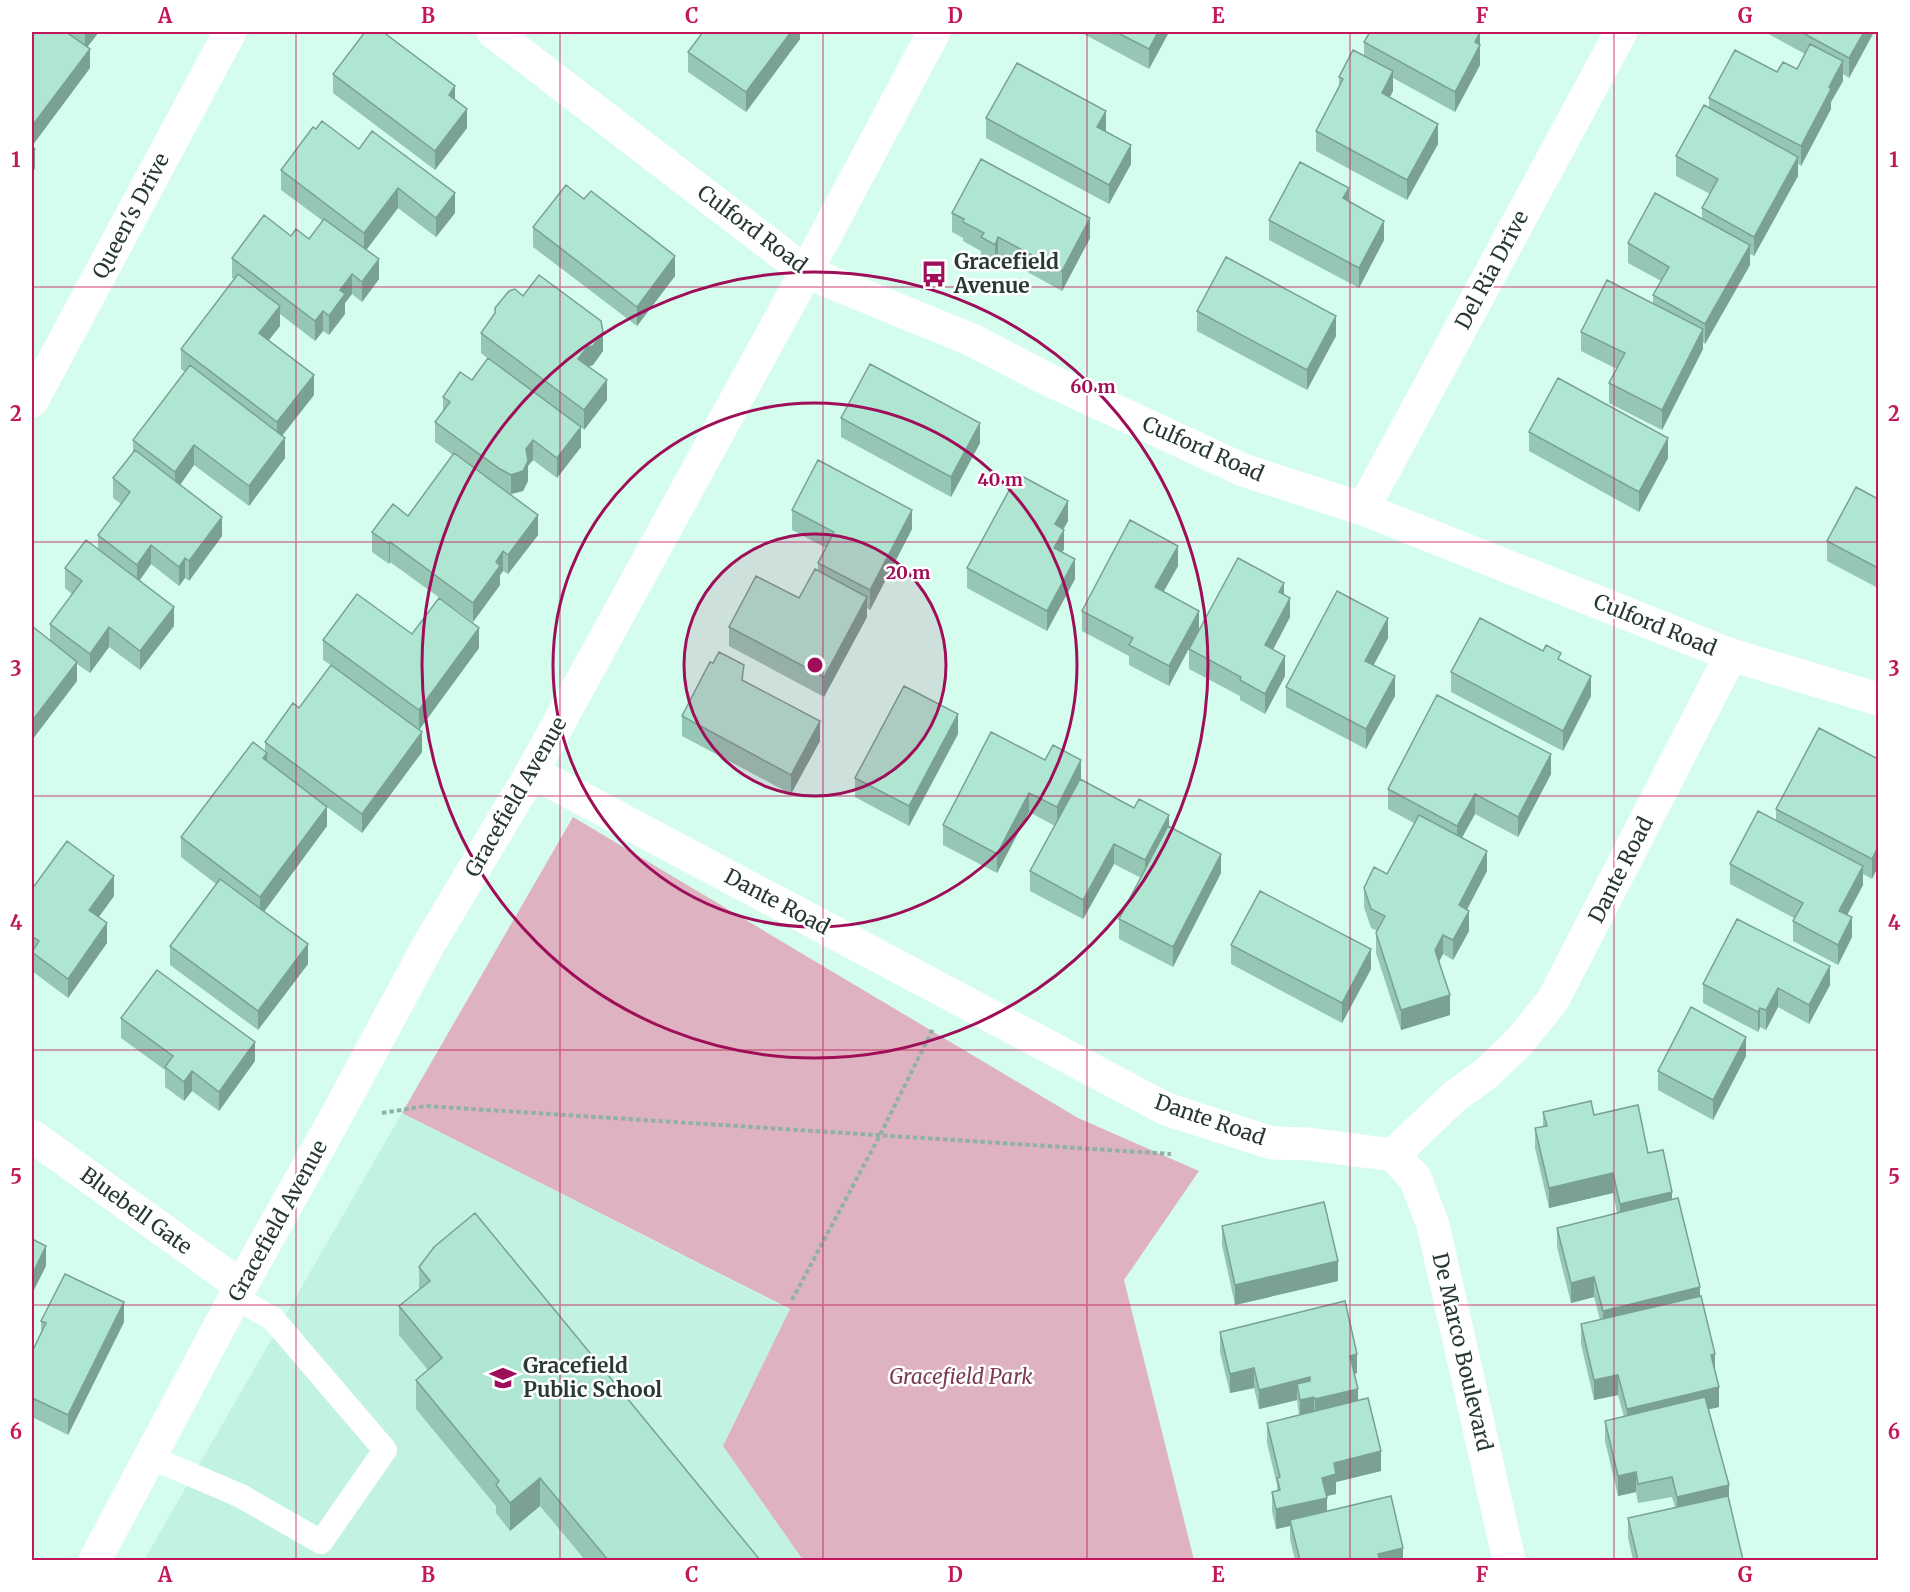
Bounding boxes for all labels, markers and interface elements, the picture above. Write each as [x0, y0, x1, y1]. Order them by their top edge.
text: A [157, 3, 173, 28]
text: B [421, 3, 435, 28]
text: C [685, 3, 699, 28]
text: D [947, 3, 963, 28]
text: E [1211, 3, 1225, 28]
text: F [1476, 3, 1489, 28]
text: G [1738, 3, 1753, 28]
text: 1 [11, 147, 21, 172]
text: 1 [1889, 147, 1899, 172]
street label: Queen's Drive [86, 148, 175, 283]
street label: Culford Road [692, 179, 813, 279]
street label: Del Ria Drive [1449, 206, 1534, 334]
place label: Gracefield Avenue [953, 248, 1059, 299]
bus stop icon: Gracefield Avenue [919, 259, 949, 289]
text: 60 m [1070, 375, 1116, 398]
text: 2 [10, 401, 22, 426]
text: 2 [1888, 401, 1900, 426]
street label: Culford Road [1138, 410, 1269, 488]
text: 40 m [977, 468, 1023, 491]
text: 20 m [886, 561, 930, 584]
street label: Culford Road [1590, 588, 1721, 662]
centre of rings [805, 655, 825, 675]
text: 3 [10, 656, 22, 681]
text: 3 [1888, 656, 1900, 681]
street label: Gracefield Avenue [459, 712, 572, 882]
street label: Dante Road [1582, 812, 1659, 927]
street label: Dante Road [720, 863, 835, 941]
text: 4 [10, 910, 23, 935]
text: 4 [1888, 910, 1901, 935]
street label: Dante Road [1151, 1088, 1269, 1151]
street label: Gracefield Avenue [222, 1135, 333, 1306]
street label: Bluebell Gate [75, 1161, 197, 1260]
text: 5 [10, 1164, 22, 1189]
text: 5 [1888, 1164, 1900, 1189]
street label: De Marco Boulevard [1427, 1250, 1499, 1454]
place label: Gracefield Public School [523, 1352, 662, 1403]
school or university icon: Gracefield Public School [488, 1363, 518, 1393]
park label: Gracefield Park [889, 1363, 1033, 1390]
text: 6 [10, 1419, 22, 1444]
text: 6 [1888, 1419, 1900, 1444]
text: A [157, 1562, 173, 1587]
text: B [421, 1562, 435, 1587]
text: C [685, 1562, 699, 1587]
text: D [947, 1562, 963, 1587]
text: E [1211, 1562, 1225, 1587]
text: F [1476, 1562, 1489, 1587]
text: G [1738, 1562, 1753, 1587]

